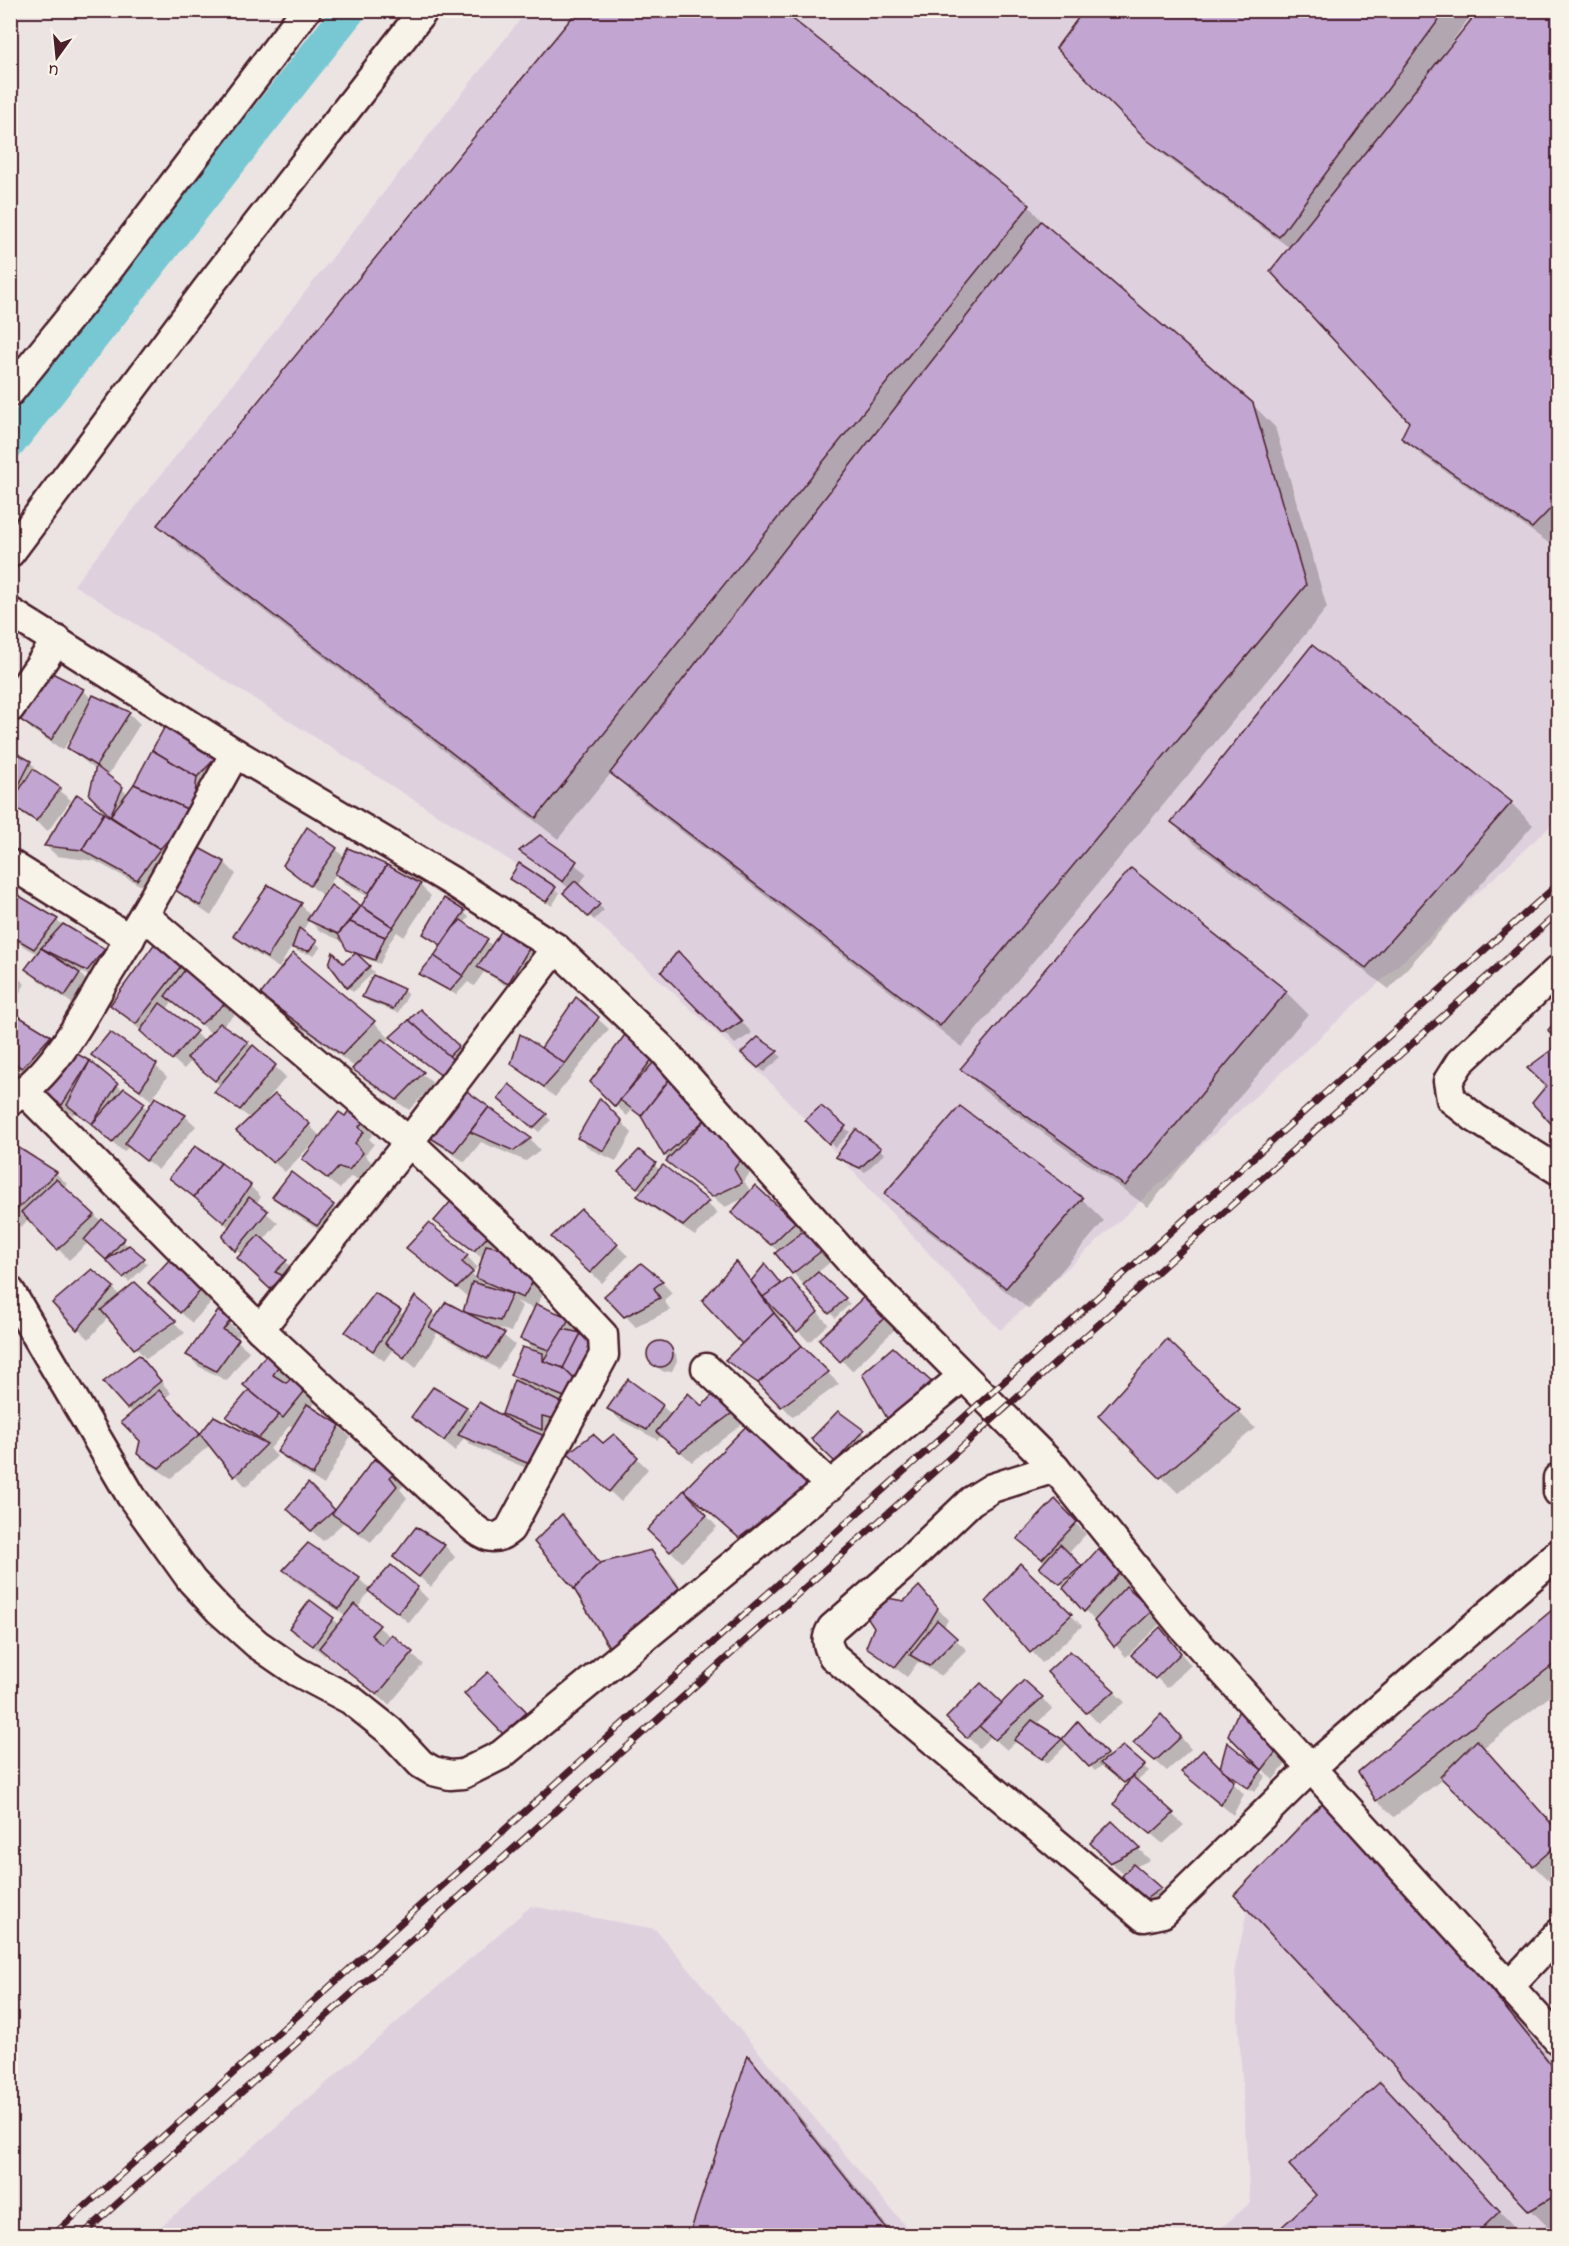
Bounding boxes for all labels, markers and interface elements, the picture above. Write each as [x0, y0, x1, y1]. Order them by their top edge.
north arrow [27, 27, 87, 87]
text: U [46, 57, 62, 82]

